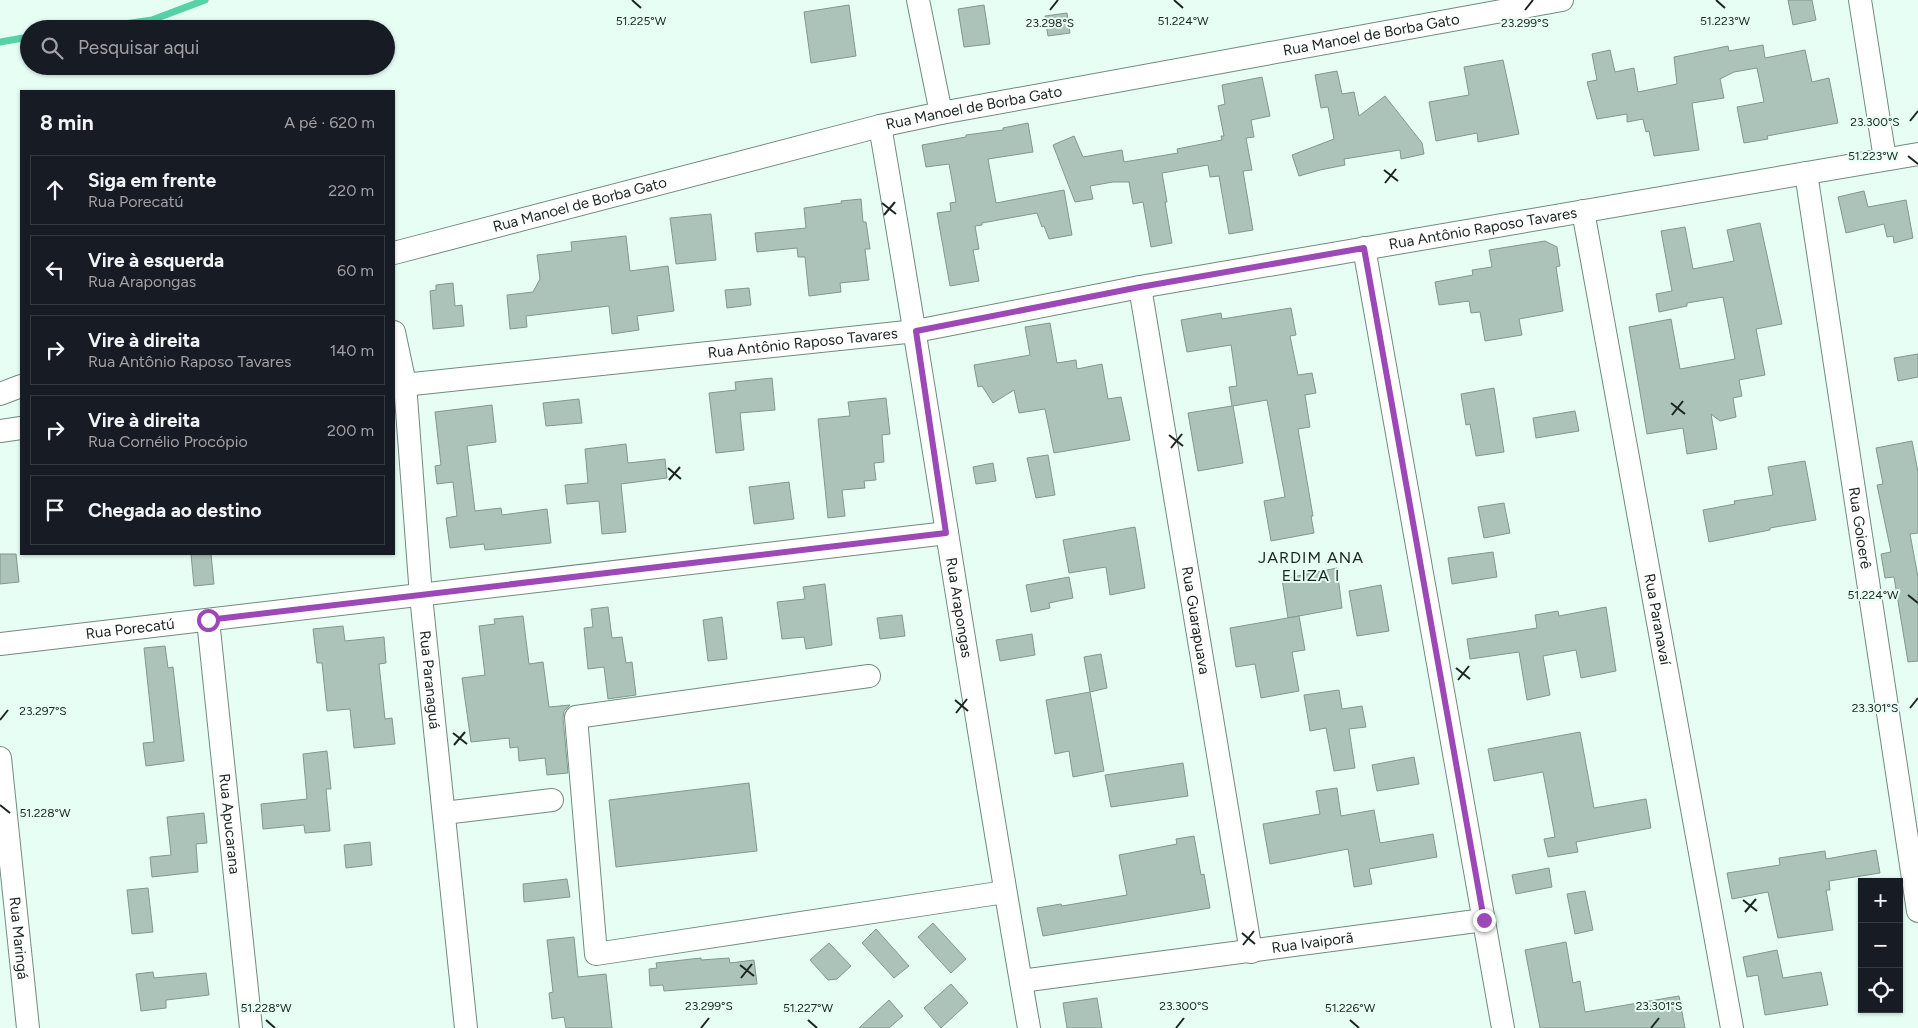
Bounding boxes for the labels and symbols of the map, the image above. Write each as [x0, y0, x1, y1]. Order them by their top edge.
street label: Rua Manoel de Borba Gato [1282, 10, 1461, 60]
text: 51.225°W [616, 14, 667, 28]
text: 51.224°W [1157, 14, 1209, 28]
text: 51.223°W [1700, 14, 1751, 28]
text: 23.298°S [1026, 16, 1074, 30]
text: 23.299°S [1501, 16, 1549, 30]
street label: Rua Manoel de Borba Gato [884, 82, 1064, 134]
text: 23.300°S [1850, 115, 1900, 129]
text: 51.223°W [1848, 149, 1899, 163]
street label: Rua Manoel de Borba Gato [491, 173, 669, 236]
street label: Rua Antônio Raposo Tavares [1387, 203, 1578, 253]
street label: Rua Antônio Raposo Tavares [707, 324, 899, 362]
street label: Rua Goioerê [1845, 486, 1875, 570]
district label: JARDIM ANA ELIZA I [1258, 548, 1364, 585]
street label: Rua Arapongas [942, 556, 976, 659]
street label: Rua Guarapuava [1178, 565, 1214, 676]
street label: Rua Paranavaí [1640, 572, 1675, 668]
text: 51.224°W [1847, 588, 1899, 602]
route start [197, 609, 220, 632]
street label: Rua Porecatú [85, 615, 176, 643]
street label: Rua Paranaguá [416, 630, 444, 730]
text: 23.301°S [1852, 701, 1898, 715]
text: 23.297°S [19, 704, 67, 718]
street label: Rua Apucarana [215, 773, 244, 875]
text: 51.228°W [19, 806, 71, 820]
street label: Rua Maringá [5, 896, 32, 980]
route end [1473, 909, 1496, 932]
street label: Rua Ivaiporã [1271, 928, 1354, 957]
text: 23.299°S [685, 999, 733, 1013]
text: 23.300°S [1159, 999, 1209, 1013]
text: 23.301°S [1636, 999, 1682, 1013]
text: 51.228°W [240, 1001, 292, 1015]
text: 51.227°W [783, 1001, 834, 1015]
text: 51.226°W [1325, 1001, 1376, 1015]

